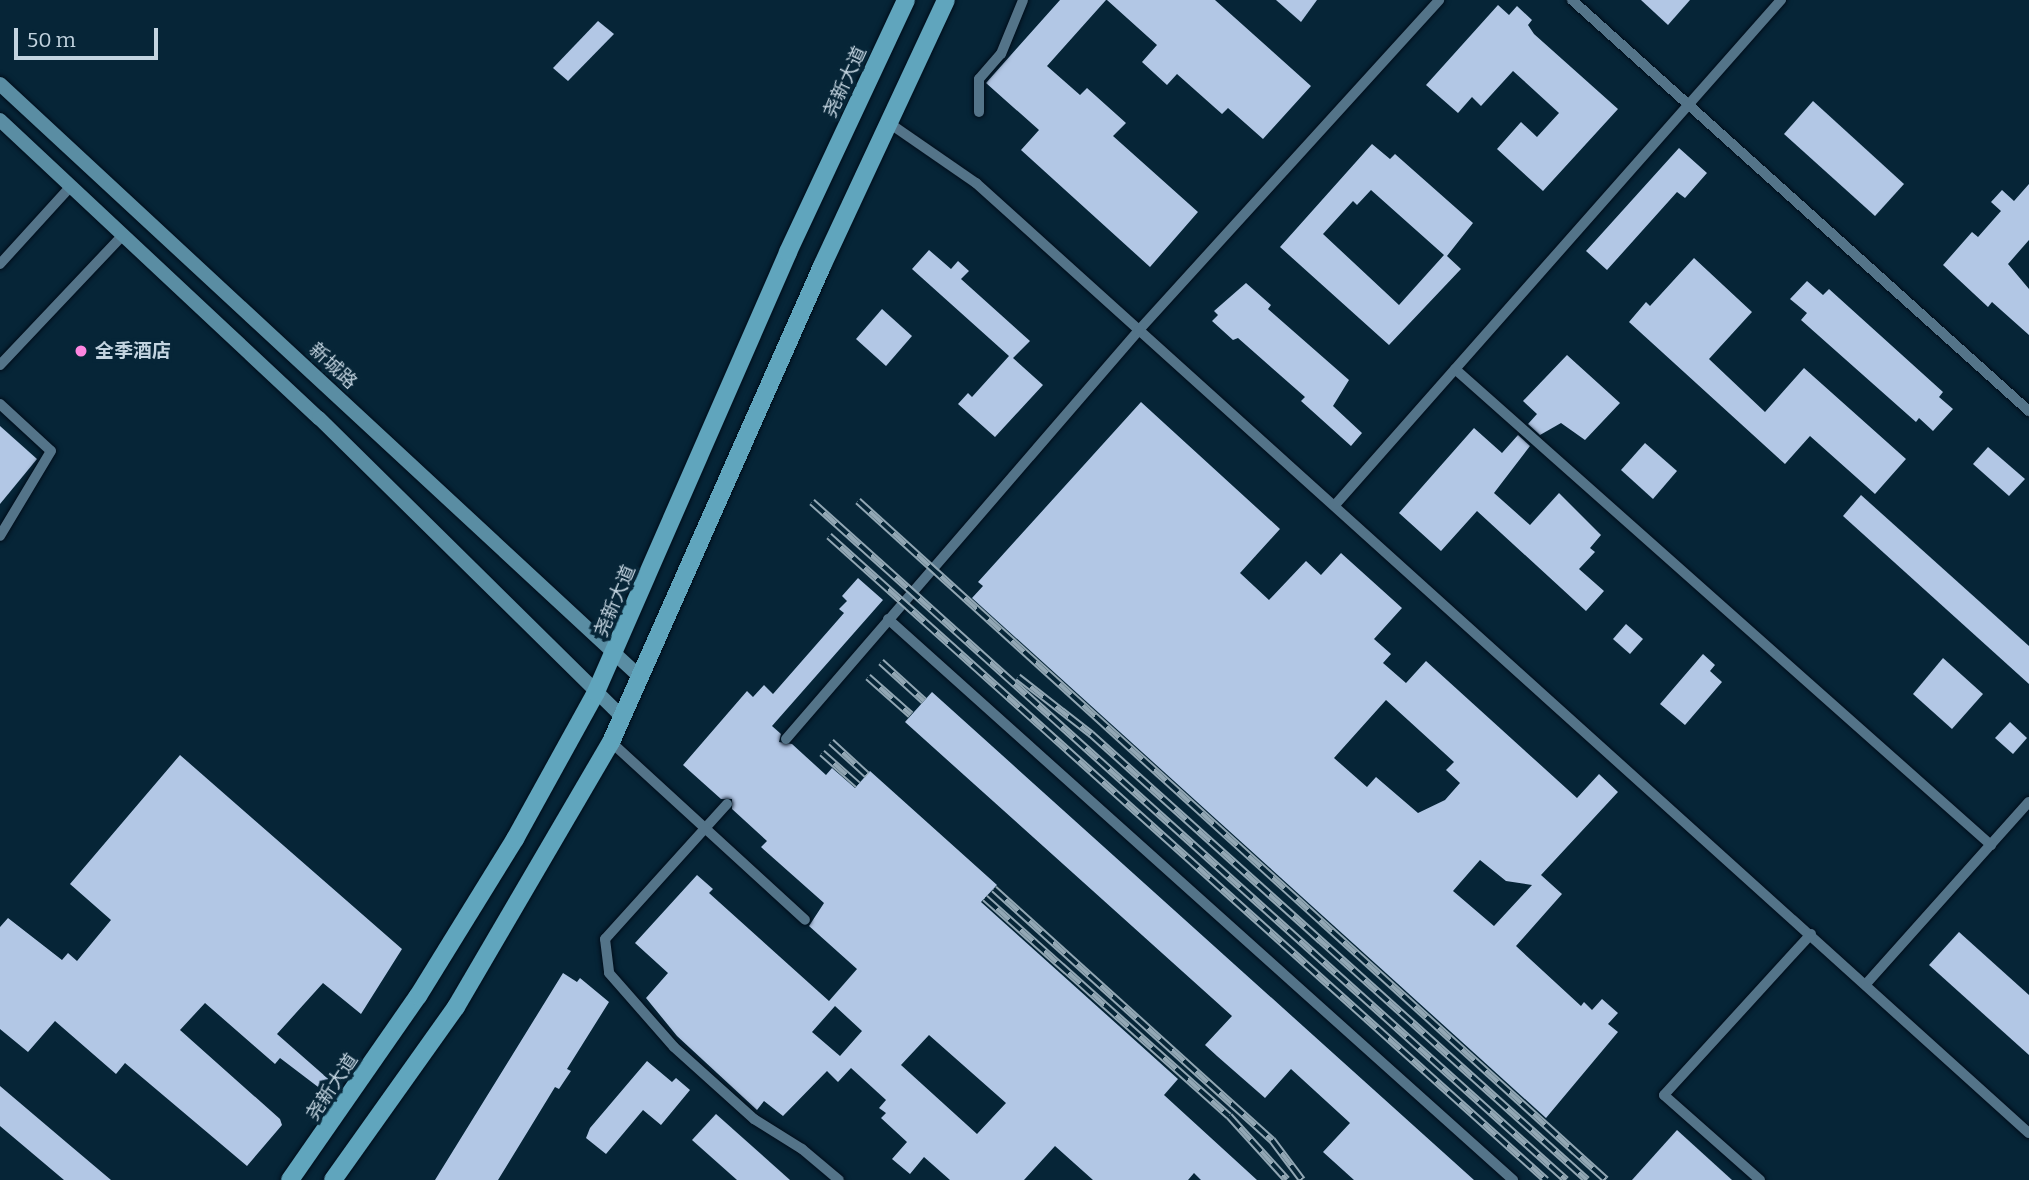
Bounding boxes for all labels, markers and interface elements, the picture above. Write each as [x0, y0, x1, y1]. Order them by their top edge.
scale bar [18, 14, 161, 58]
text: 50 m [27, 27, 76, 53]
street label: 尧新大道 [819, 43, 871, 121]
street label: 新城路 [304, 338, 362, 394]
place label: 全季酒店 [95, 340, 171, 362]
marker: 全季酒店 [73, 343, 89, 359]
street label: 尧新大道 [590, 562, 640, 640]
street label: 尧新大道 [301, 1049, 363, 1125]

